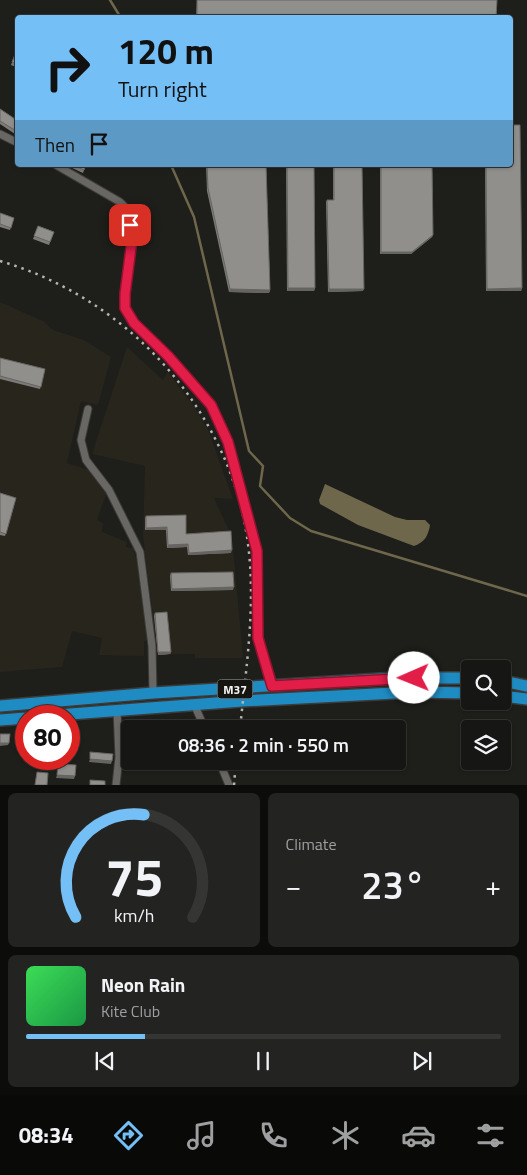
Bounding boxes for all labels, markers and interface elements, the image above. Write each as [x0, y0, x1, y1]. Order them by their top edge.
text: 120 m [118, 24, 214, 78]
icon: right [35, 35, 100, 100]
text: Turn right [118, 72, 207, 106]
text: Then [35, 130, 75, 159]
icon: arrive [85, 130, 113, 158]
pin [109, 204, 151, 246]
icon: arrive [116, 211, 144, 239]
position arrow [387, 651, 439, 703]
map controls [461, 660, 511, 770]
button: search [461, 660, 511, 710]
road number: M37 [218, 680, 252, 699]
speed limit sign: 80 [15, 705, 80, 770]
button: layers [461, 720, 511, 770]
text: 08:36 · 2 min · 550 m [178, 730, 349, 759]
text: Climate [286, 832, 337, 856]
text: 75 [105, 837, 163, 916]
text: 23° [361, 856, 425, 914]
text: − [286, 864, 301, 907]
text: + [485, 864, 501, 907]
text: km/h [114, 902, 154, 929]
text: Neon Rain [101, 970, 185, 999]
text: Kite Club [101, 999, 160, 1023]
icon: previous [91, 1047, 119, 1075]
icon: pause [249, 1047, 277, 1075]
icon: next [408, 1047, 436, 1075]
text: 08:34 [19, 1118, 74, 1152]
icon: directions [111, 1118, 146, 1153]
icon: music [184, 1118, 219, 1153]
icon: phone [256, 1118, 291, 1153]
icon: climate [328, 1118, 363, 1153]
icon: car [401, 1118, 436, 1153]
icon: filters [473, 1118, 508, 1153]

